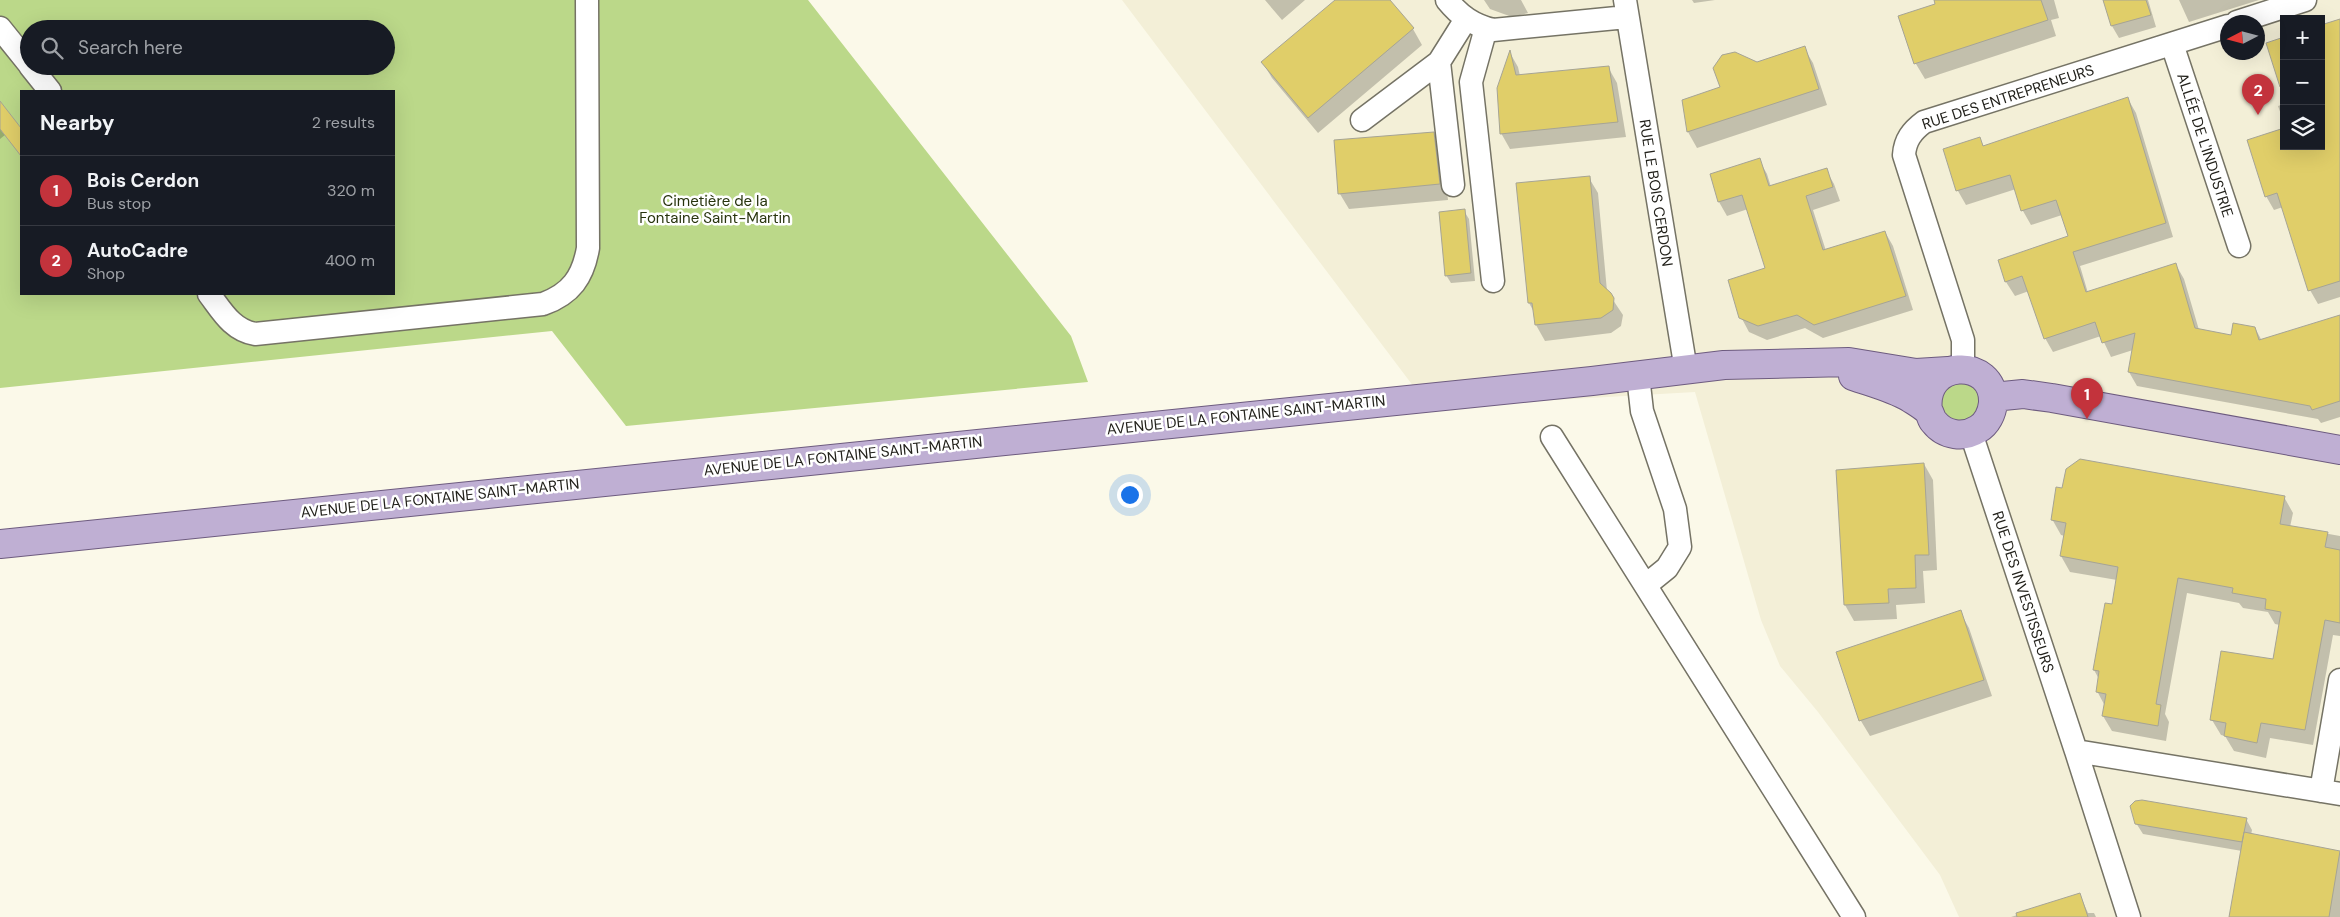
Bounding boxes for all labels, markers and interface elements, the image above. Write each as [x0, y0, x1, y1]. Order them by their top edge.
north arrow [2220, 15, 2265, 60]
map controls [2280, 15, 2325, 150]
button: + [2280, 15, 2325, 60]
search box [20, 20, 395, 75]
icon: search [38, 34, 66, 62]
text: Search here [78, 35, 183, 60]
street label: RUE DES ENTREPRENEURS [1919, 60, 2097, 134]
button: − [2280, 60, 2325, 105]
street label: ALLÉE DE L'INDUSTRIE [2172, 70, 2238, 220]
pin: 2 [2242, 74, 2274, 115]
button: layers [2280, 105, 2325, 150]
text: Nearby [40, 109, 114, 137]
text: 2 results [312, 112, 375, 133]
street label: RUE LE BOIS CERDON [1634, 118, 1678, 268]
text: Bois Cerdon [87, 168, 199, 193]
text: 1 [53, 180, 59, 201]
text: 320 m [327, 180, 375, 201]
park label: Cimetière de la Fontaine Saint-Martin [639, 191, 791, 228]
text: Bus stop [87, 193, 151, 214]
text: AutoCadre [87, 238, 188, 263]
text: 2 [51, 250, 61, 271]
text: 400 m [325, 250, 375, 271]
text: Shop [87, 263, 125, 284]
pin: 1 [2071, 378, 2103, 419]
street label: AVENUE DE LA FONTAINE SAINT-MARTIN [1106, 390, 1386, 440]
street label: AVENUE DE LA FONTAINE SAINT-MARTIN [703, 431, 983, 481]
street label: AVENUE DE LA FONTAINE SAINT-MARTIN [300, 473, 580, 523]
your location [1117, 482, 1143, 508]
street label: RUE DES INVESTISSEURS [1987, 509, 2059, 676]

